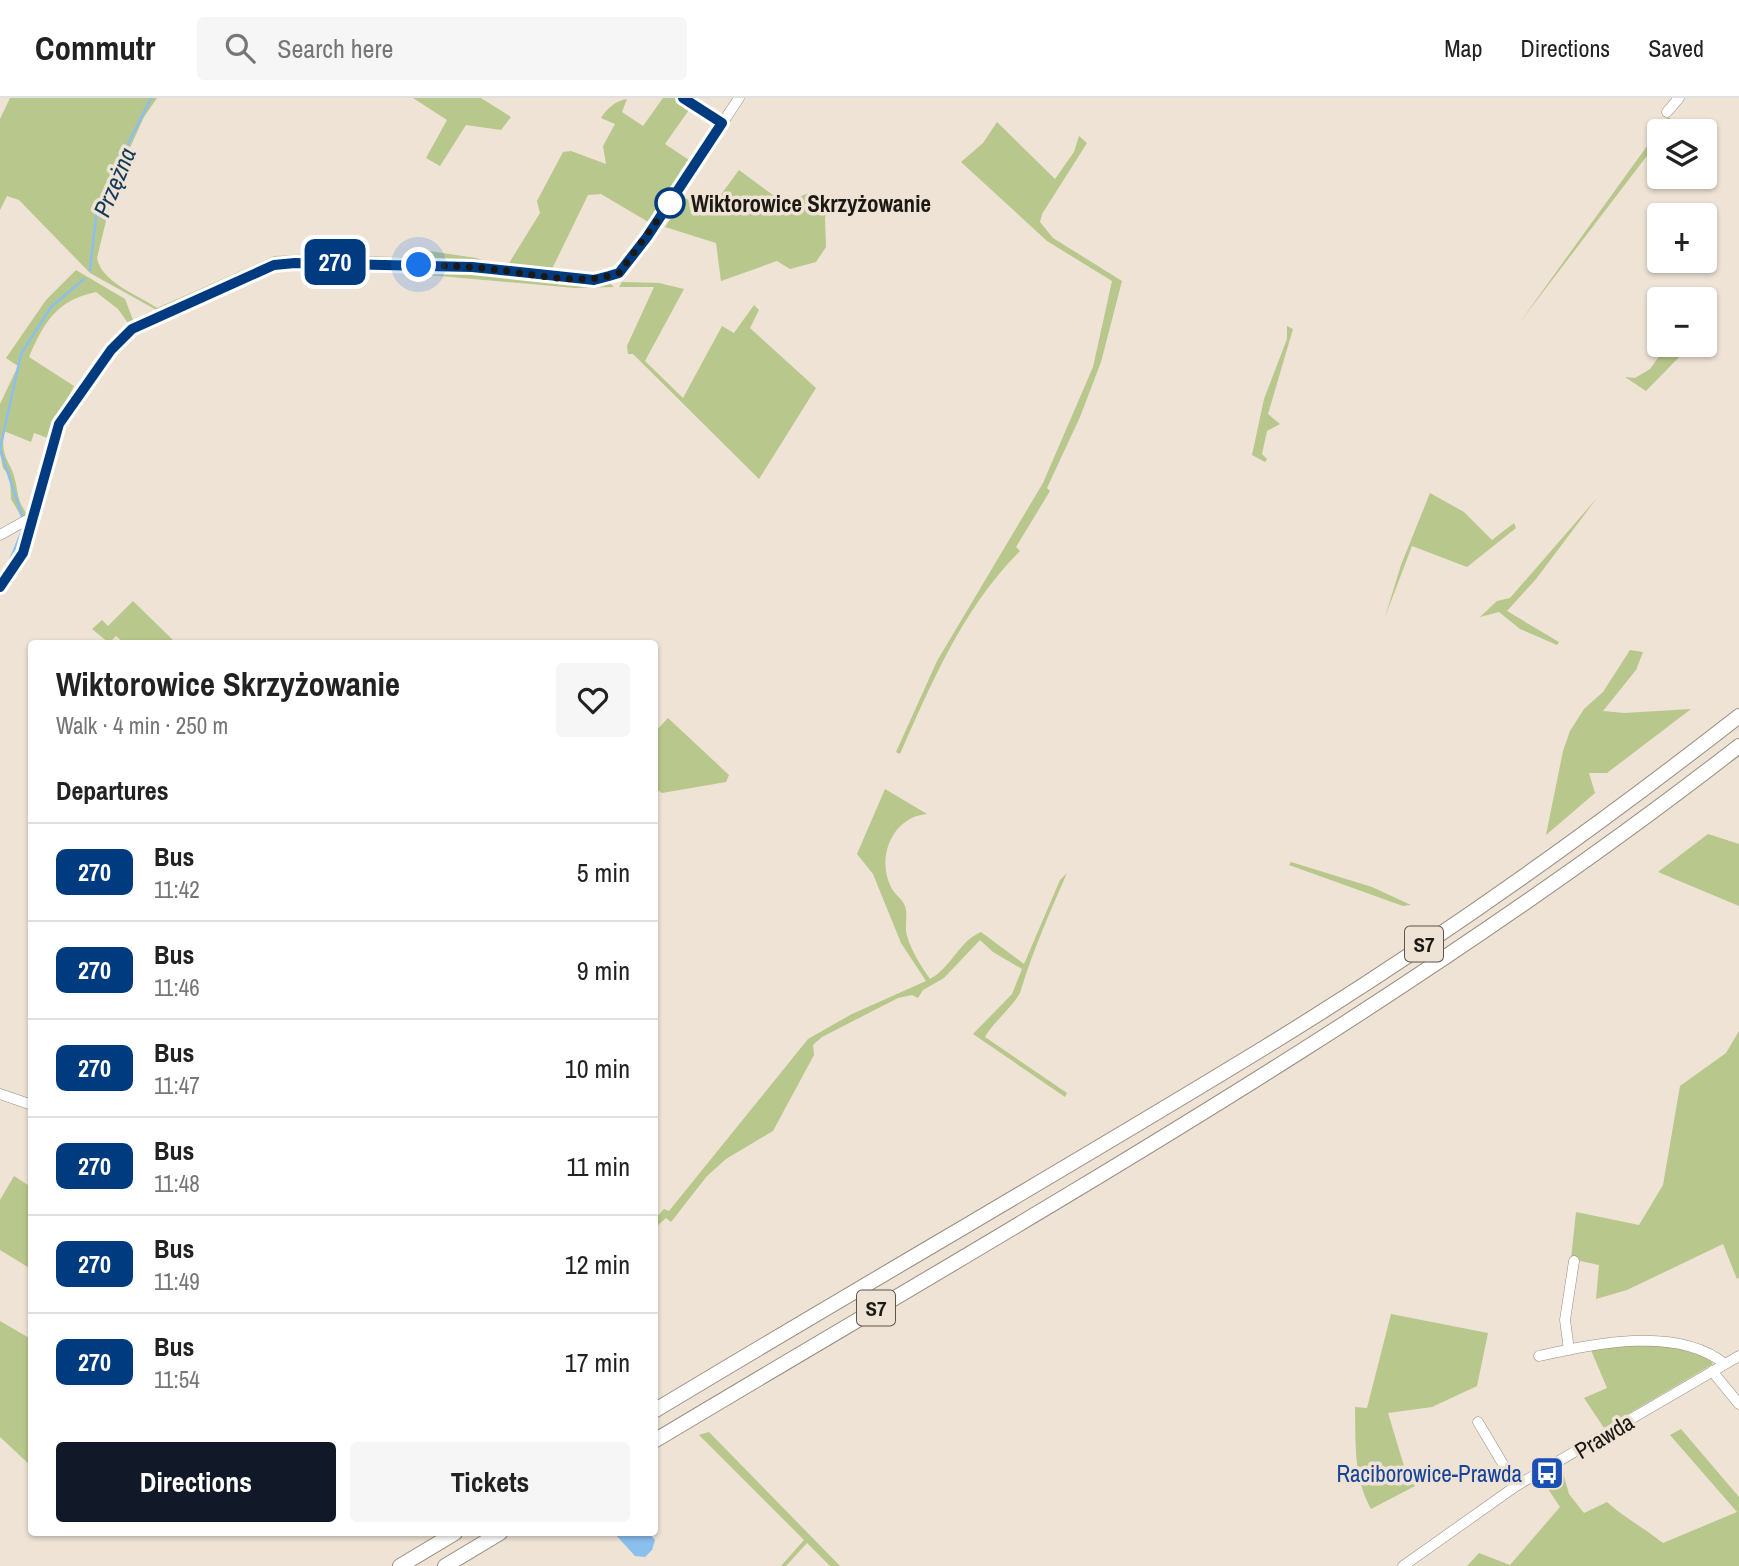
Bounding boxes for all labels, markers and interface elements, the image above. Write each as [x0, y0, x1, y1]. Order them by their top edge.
search box [197, 17, 687, 80]
text: Commutr [35, 26, 155, 70]
icon: search [221, 29, 259, 67]
text: Search here [277, 31, 393, 66]
text: Map [1444, 32, 1482, 64]
text: Directions [1520, 32, 1610, 64]
text: Saved [1648, 32, 1704, 64]
map controls [1647, 119, 1717, 357]
button: layers [1647, 119, 1717, 189]
water label: Przężna [85, 142, 143, 221]
marker: Wiktorowice Skrzyżowanie [655, 188, 685, 218]
place label: Wiktorowice Skrzyżowanie [691, 188, 931, 219]
button: + [1647, 203, 1717, 273]
line badge: 270 [295, 239, 375, 285]
text: 270 [319, 246, 351, 278]
your location [401, 247, 436, 282]
button: − [1647, 287, 1717, 357]
text: Wiktorowice Skrzyżowanie [56, 662, 400, 706]
button: heart [556, 663, 630, 737]
text: Walk · 4 min · 250 m [56, 710, 228, 741]
text: Departures [56, 773, 169, 808]
text: Bus [154, 839, 194, 874]
text: 5 min [577, 855, 630, 890]
text: 270 [78, 856, 111, 888]
text: 11:42 [154, 874, 200, 905]
road number: S7 [1405, 926, 1443, 962]
text: Bus [154, 937, 194, 972]
text: 9 min [577, 953, 630, 988]
text: 270 [78, 954, 111, 986]
text: 11:46 [154, 972, 200, 1003]
text: Bus [154, 1035, 194, 1070]
text: 10 min [565, 1051, 630, 1086]
text: 270 [78, 1052, 111, 1084]
text: 11:47 [154, 1070, 200, 1101]
text: Bus [154, 1133, 194, 1168]
text: 11 min [566, 1149, 630, 1184]
text: 270 [78, 1150, 111, 1182]
text: 11:48 [154, 1168, 200, 1199]
text: Bus [154, 1231, 194, 1266]
text: 12 min [565, 1247, 630, 1282]
text: 270 [78, 1248, 111, 1280]
text: 11:49 [154, 1266, 200, 1297]
road number: S7 [857, 1290, 895, 1326]
text: Bus [154, 1329, 194, 1364]
text: 17 min [565, 1345, 630, 1380]
text: 270 [78, 1346, 111, 1378]
text: 11:54 [154, 1364, 200, 1395]
street label: Prawda [1569, 1406, 1640, 1466]
button: Directions [56, 1442, 336, 1522]
button: Tickets [350, 1442, 630, 1522]
bus stop icon: Raciborowice-Prawda [1528, 1454, 1566, 1492]
place label: Raciborowice-Prawda [1336, 1458, 1522, 1489]

